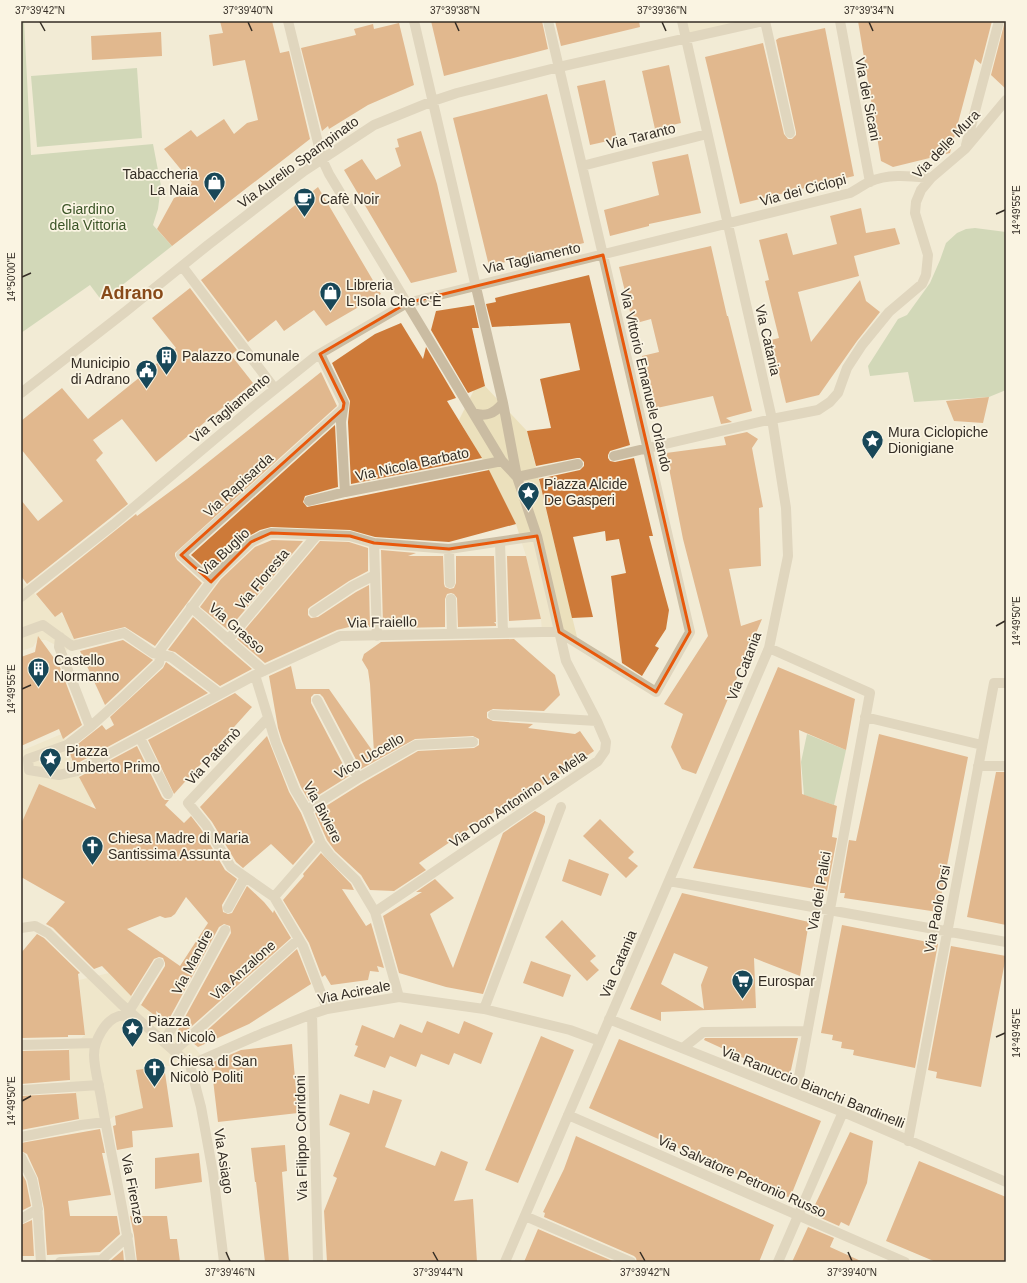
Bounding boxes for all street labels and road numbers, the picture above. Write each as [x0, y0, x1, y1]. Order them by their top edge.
street label: Via dei Sicani [852, 56, 884, 142]
street label: Via delle Mura [909, 106, 983, 182]
street label: Via Aurelio Spampinato [235, 113, 362, 211]
street label: Via Taranto [605, 120, 677, 152]
street label: Via dei Ciclopi [758, 171, 848, 209]
street label: Via Tagliamento [482, 239, 582, 277]
street label: Via Vittorio Emanuele Orlando [617, 287, 675, 474]
street label: Via Catania [752, 303, 784, 377]
street label: Via Tagliamento [187, 370, 273, 446]
street label: Via Nicola Barbato [354, 444, 470, 484]
street label: Via Rapisarda [200, 450, 276, 520]
street label: Via Buglio [196, 525, 253, 579]
street label: Via Floresta [232, 545, 292, 613]
street label: Via Grasso [206, 599, 268, 657]
street label: Via Fraiello [347, 613, 417, 631]
street label: Via Catania [724, 629, 764, 703]
street label: Via Paternò [182, 724, 244, 788]
street label: Vico Uccello [332, 730, 406, 782]
street label: Via Don Antonino La Mela [447, 747, 590, 851]
street label: Via Biviere [300, 779, 346, 845]
street label: Via dei Palici [804, 850, 834, 932]
street label: Via Paolo Orsi [921, 864, 953, 954]
street label: Via Mandre [168, 927, 216, 997]
street label: Via Catania [597, 927, 640, 1000]
street label: Via Anzalone [207, 937, 279, 1003]
street label: Via Acireale [316, 977, 392, 1007]
street label: Via Ranuccio Bianchi Bandinelli [719, 1043, 907, 1131]
street label: Via Filippo Corridoni [292, 1075, 310, 1201]
street label: Via Asiago [211, 1127, 237, 1195]
street label: Via Salvatore Petronio Russo [655, 1132, 829, 1221]
street label: Via Firenze [118, 1153, 148, 1225]

